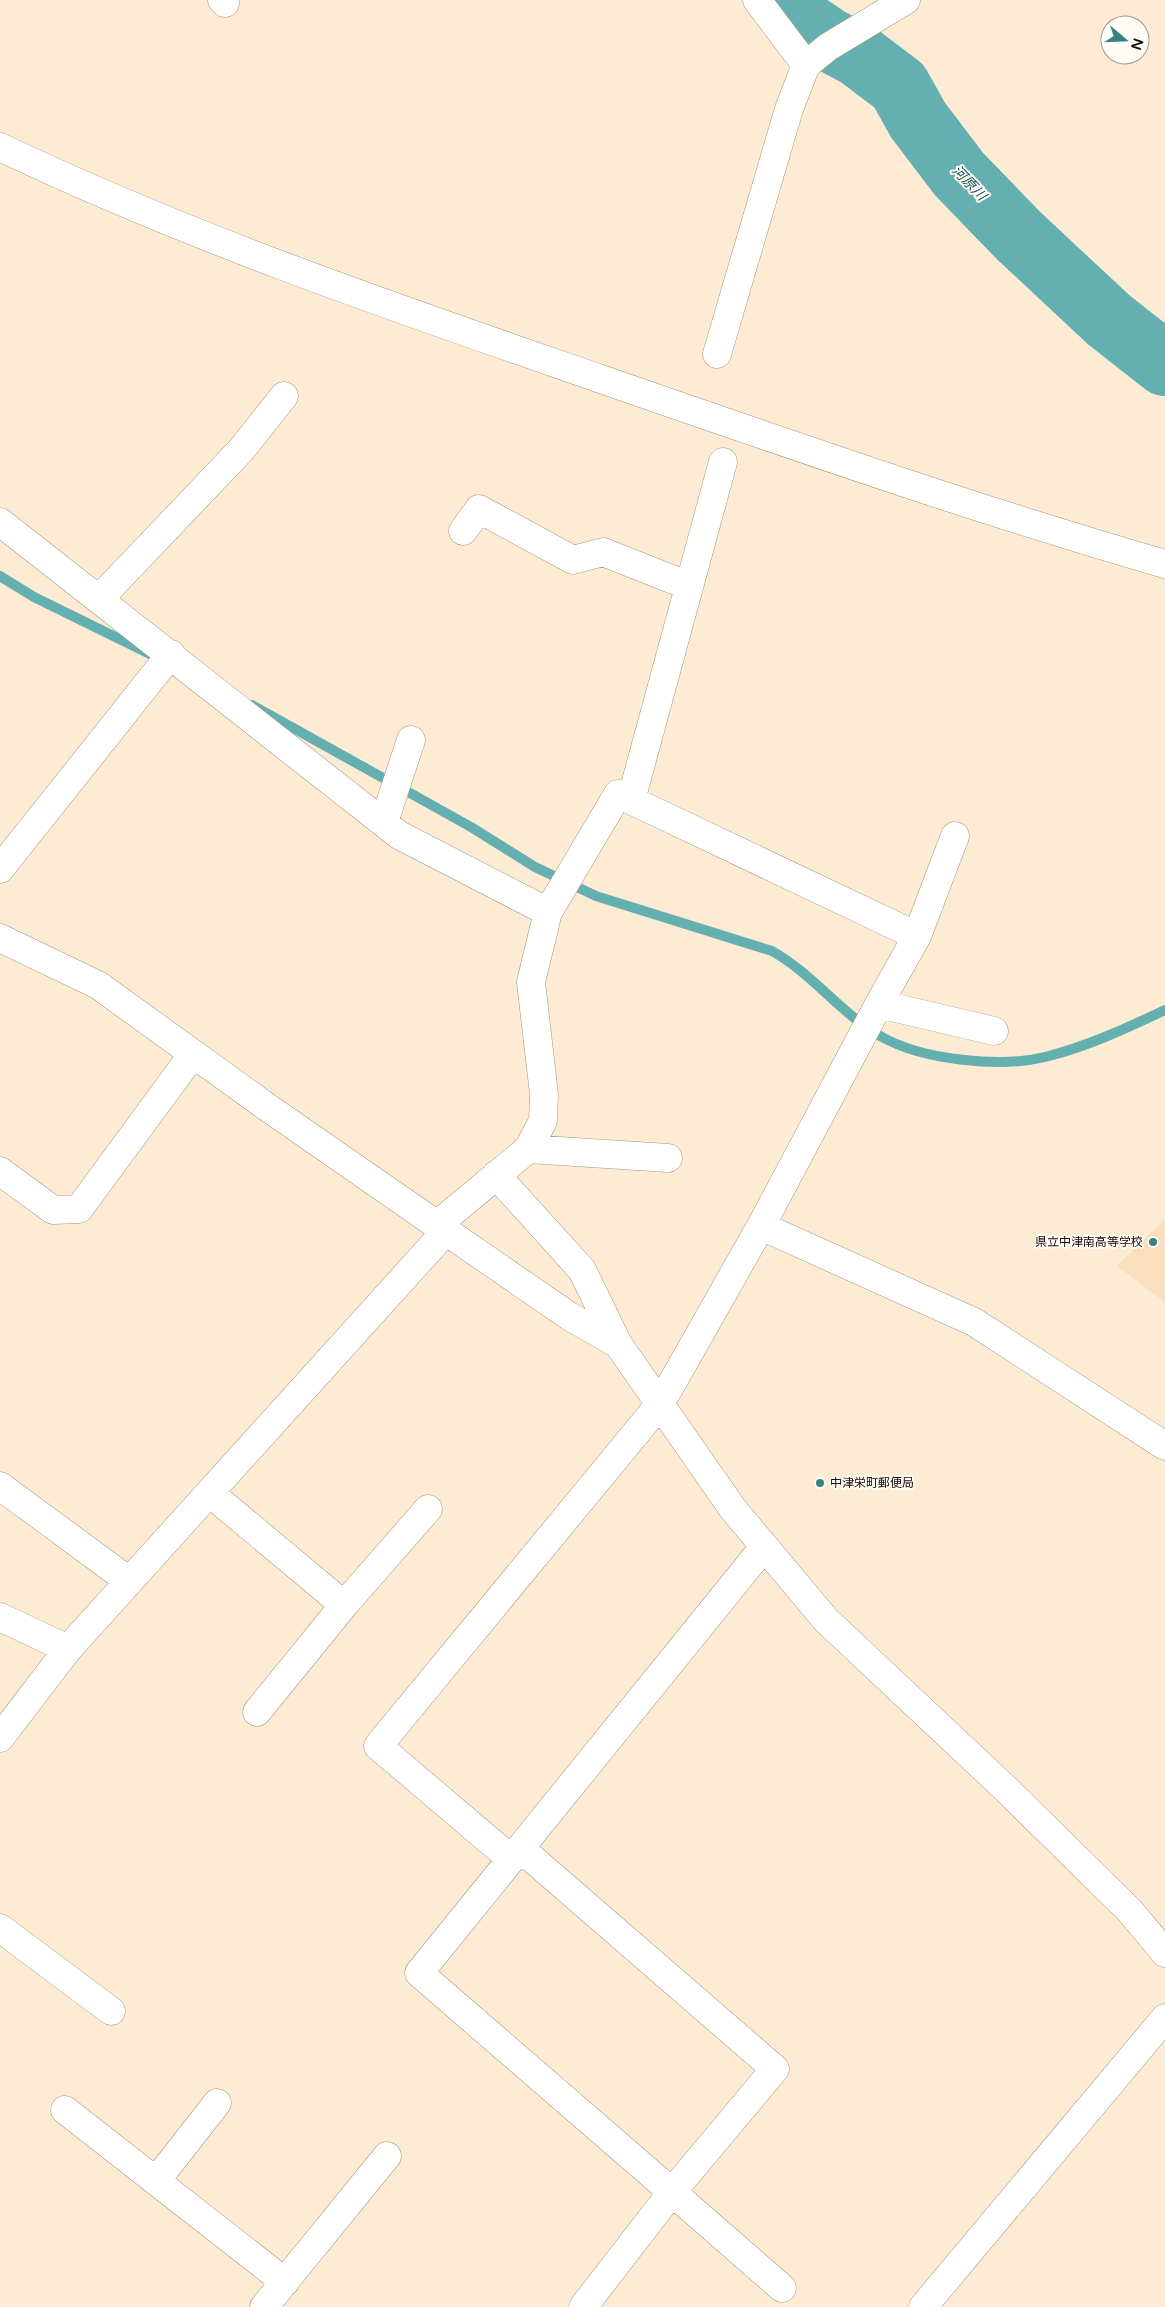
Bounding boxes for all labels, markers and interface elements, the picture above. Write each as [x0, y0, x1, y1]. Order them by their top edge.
north arrow [1100, 15, 1150, 65]
text: N [1127, 36, 1147, 52]
water label: 河原川 [948, 162, 991, 205]
place label: 県立中津南高等学校 [1035, 1235, 1143, 1249]
marker: 県立中津南高等学校 [1147, 1236, 1159, 1248]
place label: 中津栄町郵便局 [830, 1476, 914, 1490]
marker: 中津栄町郵便局 [814, 1477, 826, 1489]

